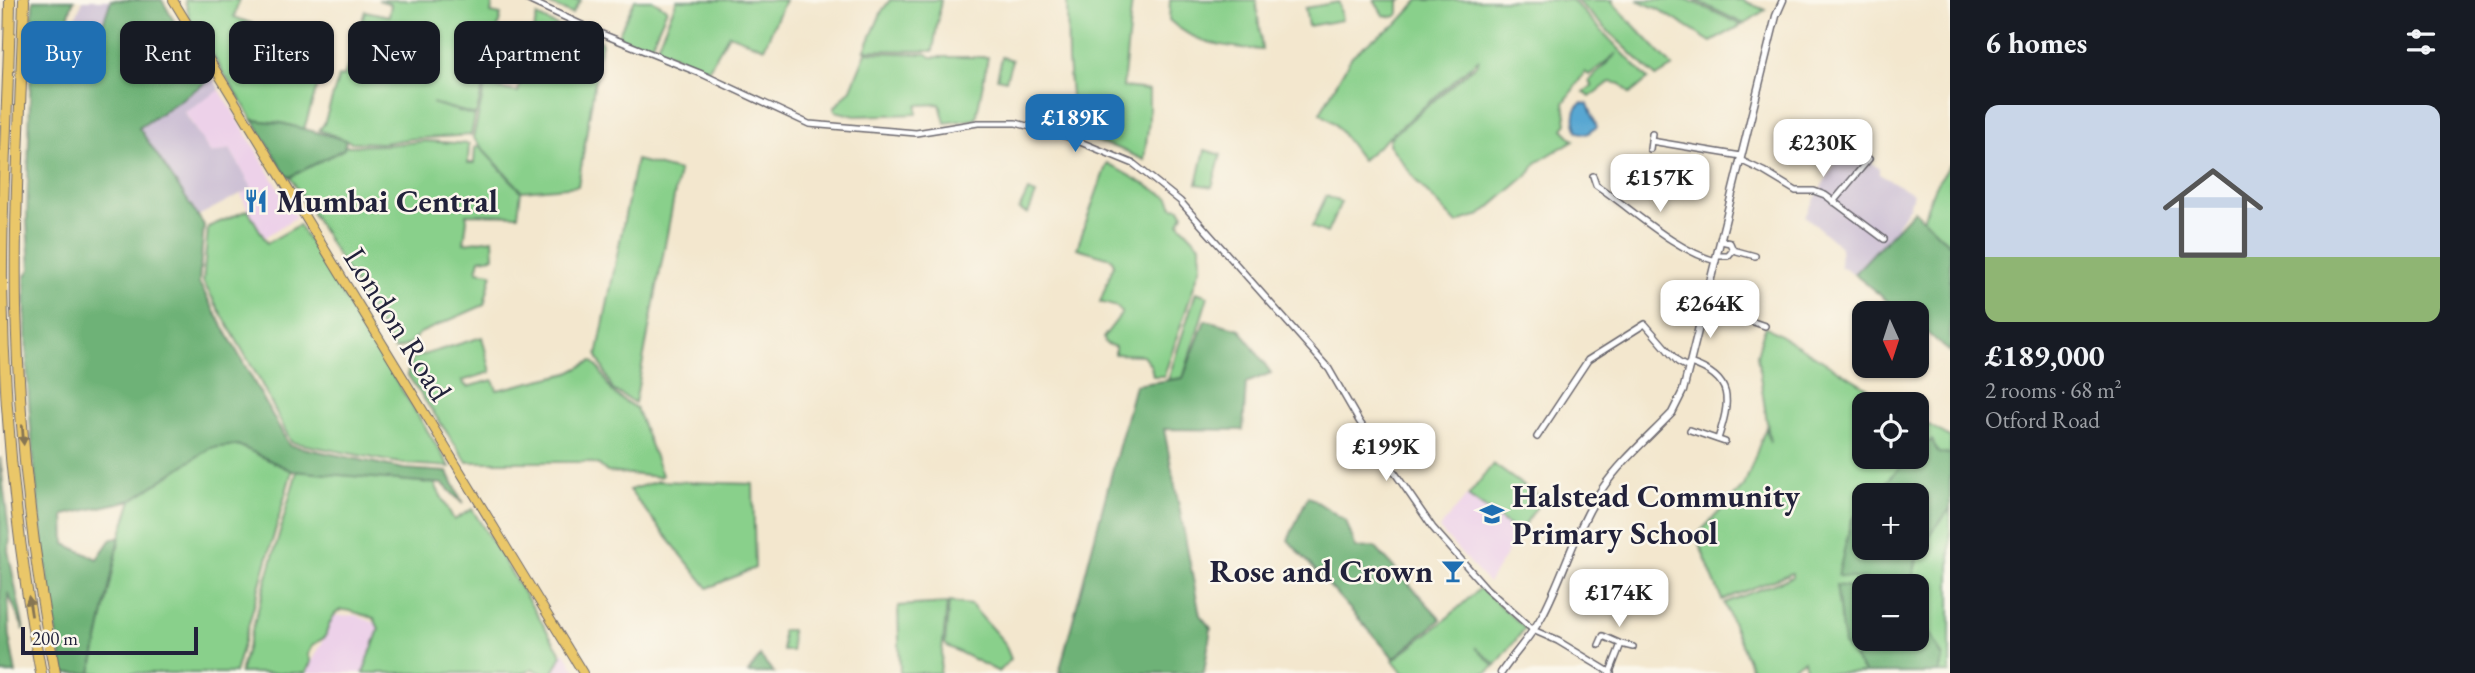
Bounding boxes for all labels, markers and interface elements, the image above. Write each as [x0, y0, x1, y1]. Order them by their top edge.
chip: Buy [21, 21, 106, 84]
chip: Rent [120, 21, 215, 84]
chip: Filters [229, 21, 334, 84]
chip: New [348, 21, 440, 84]
chip: Apartment [454, 21, 604, 84]
text: 6 homes [1985, 23, 2087, 62]
icon: filters [2402, 23, 2440, 61]
pin: £189K [1026, 94, 1124, 154]
text: £189K [1041, 102, 1109, 132]
pin: £230K [1774, 120, 1872, 179]
text: £230K [1789, 127, 1857, 157]
icon: home [2150, 150, 2276, 276]
pin: £157K [1611, 154, 1709, 214]
text: £157K [1626, 162, 1694, 192]
place label: Mumbai Central [276, 180, 498, 222]
restaurant icon: Mumbai Central [242, 187, 270, 215]
street label: London Road [334, 239, 462, 409]
pin: £264K [1661, 280, 1759, 340]
text: £264K [1676, 288, 1744, 318]
north arrow [1852, 301, 1928, 378]
map controls [1852, 301, 1929, 651]
text: £189,000 [1985, 336, 2105, 375]
text: 2 rooms · 68 m² [1985, 375, 2122, 405]
button: locate [1852, 392, 1929, 469]
text: Otford Road [1985, 405, 2100, 435]
pin: £199K [1337, 424, 1435, 483]
one-way arrow [18, 425, 29, 447]
text: £199K [1352, 431, 1420, 461]
place label: Halstead Community Primary School [1512, 475, 1801, 554]
button: + [1852, 483, 1929, 560]
school or university icon: Halstead Community Primary School [1478, 500, 1506, 528]
place label: Rose and Crown [1209, 550, 1433, 592]
bar icon: Rose and Crown [1439, 557, 1467, 585]
pin: £174K [1570, 570, 1668, 629]
button: − [1852, 574, 1929, 651]
text: £174K [1585, 577, 1653, 607]
one-way arrow [24, 595, 35, 617]
scale bar [21, 624, 198, 656]
text: 200 m [32, 626, 78, 651]

